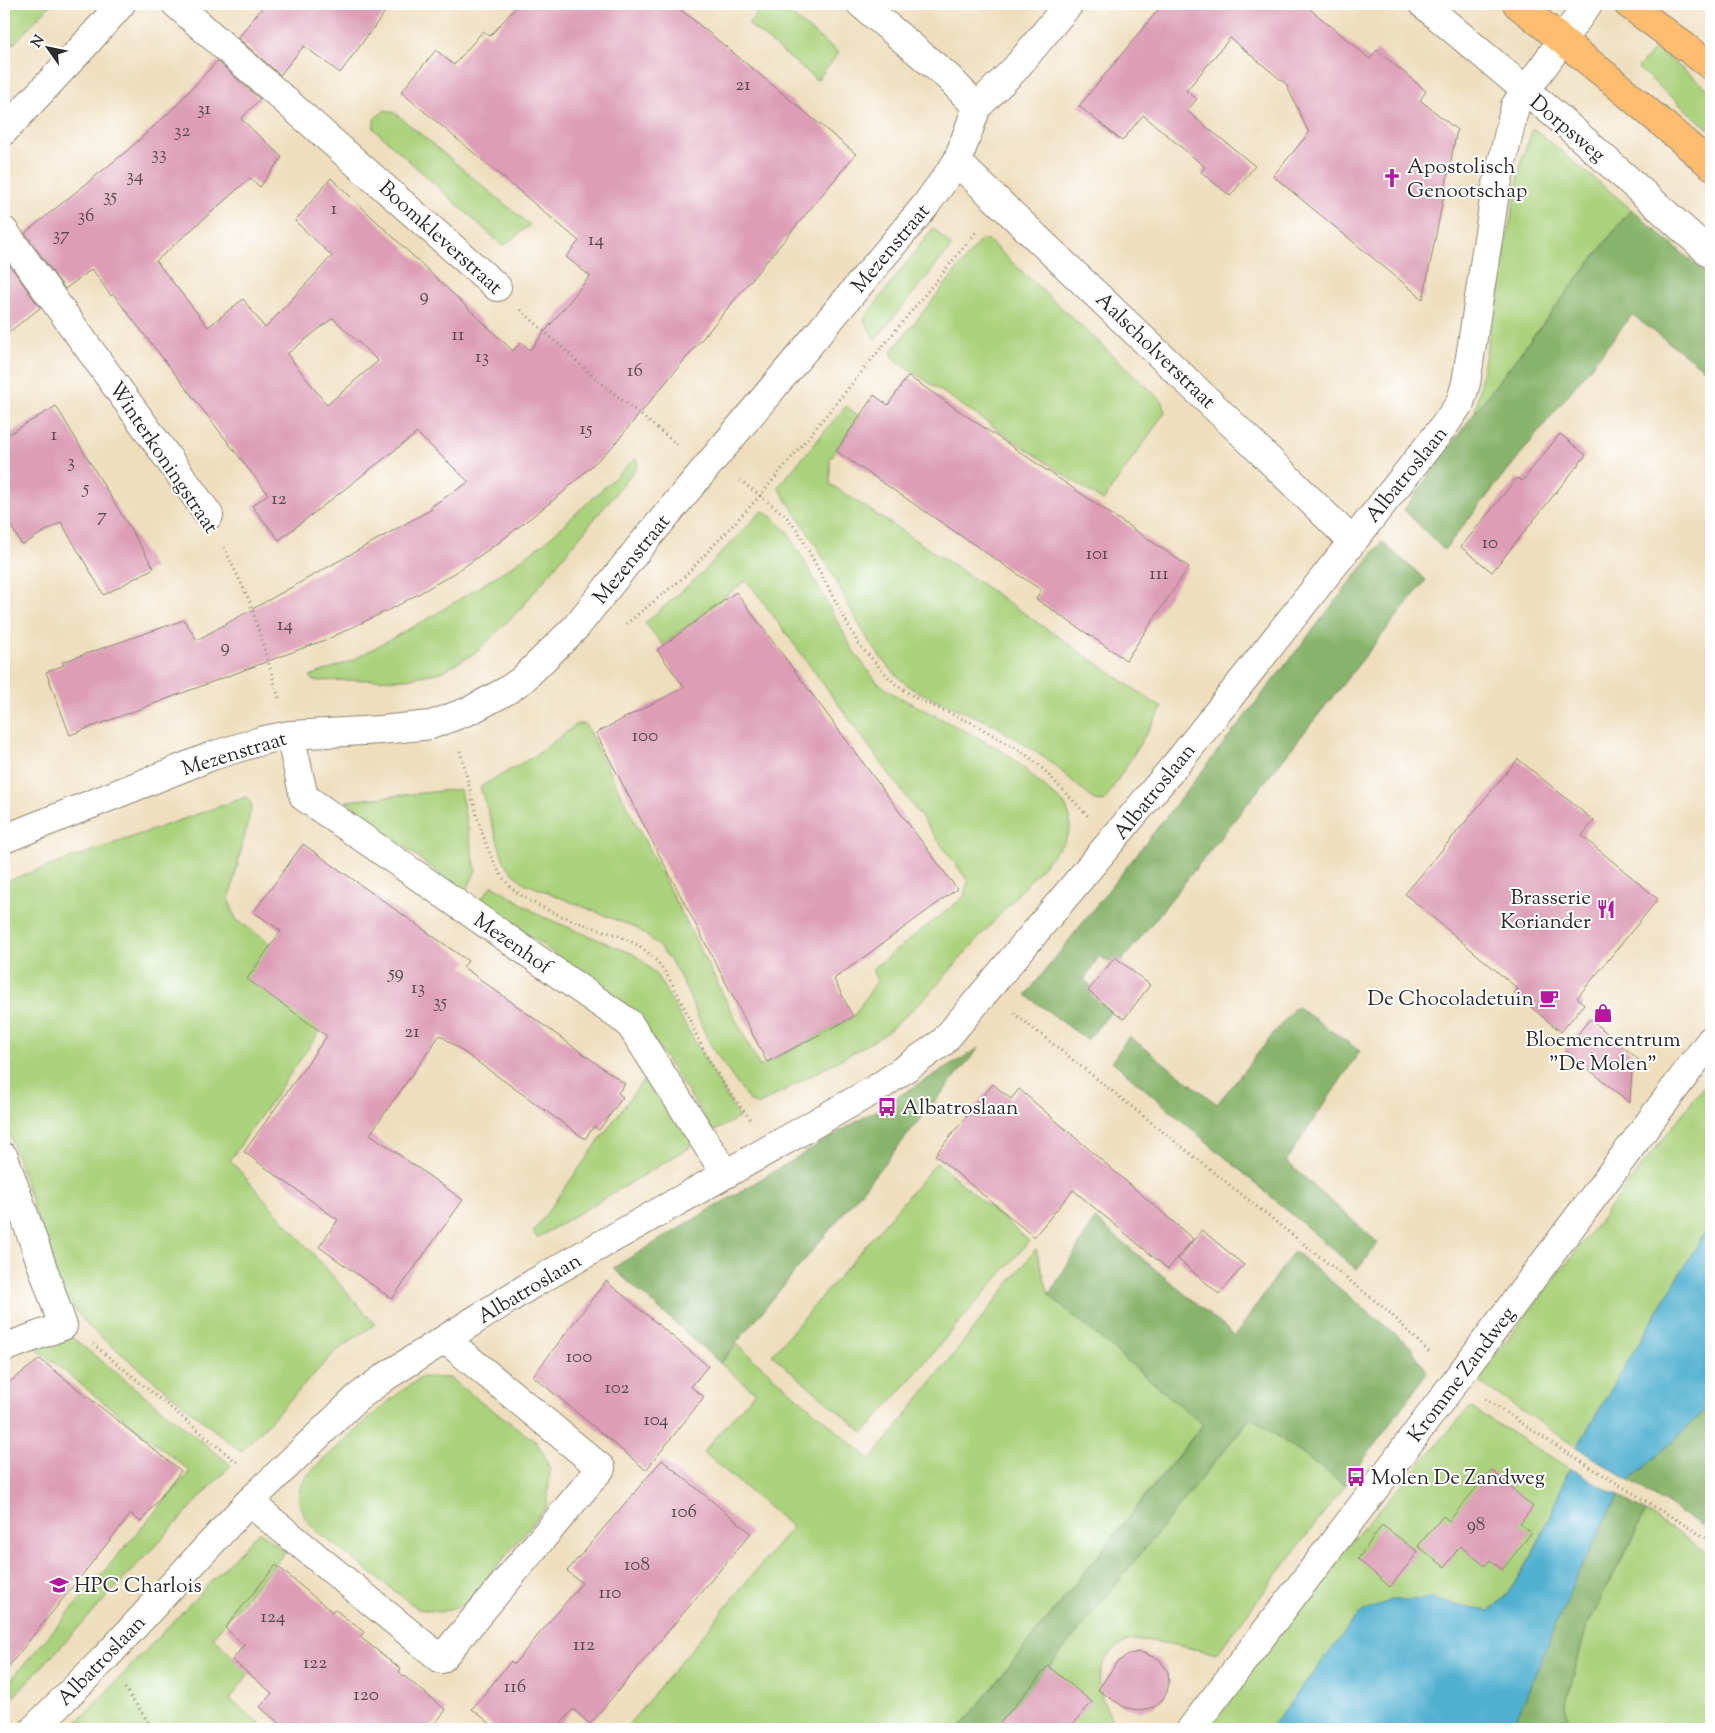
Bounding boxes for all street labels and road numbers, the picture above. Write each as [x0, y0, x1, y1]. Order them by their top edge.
street label: Dorpsweg [1522, 89, 1611, 170]
street label: Boomkleverstraat [371, 175, 508, 302]
street label: Mezenstraat [845, 198, 938, 301]
street label: Aalscholverstraat [1088, 286, 1222, 417]
street label: Winterkoningstraat [100, 376, 225, 540]
street label: Albatroslaan [1359, 421, 1456, 530]
street label: Mezenstraat [587, 509, 678, 612]
street label: Mezenstraat [178, 725, 291, 785]
street label: Albatroslaan [1107, 738, 1204, 847]
street label: Mezenhof [466, 907, 559, 984]
street label: Albatroslaan [472, 1247, 588, 1333]
street label: Kromme Zandweg [1401, 1301, 1524, 1449]
street label: Albatroslaan [51, 1609, 154, 1714]

